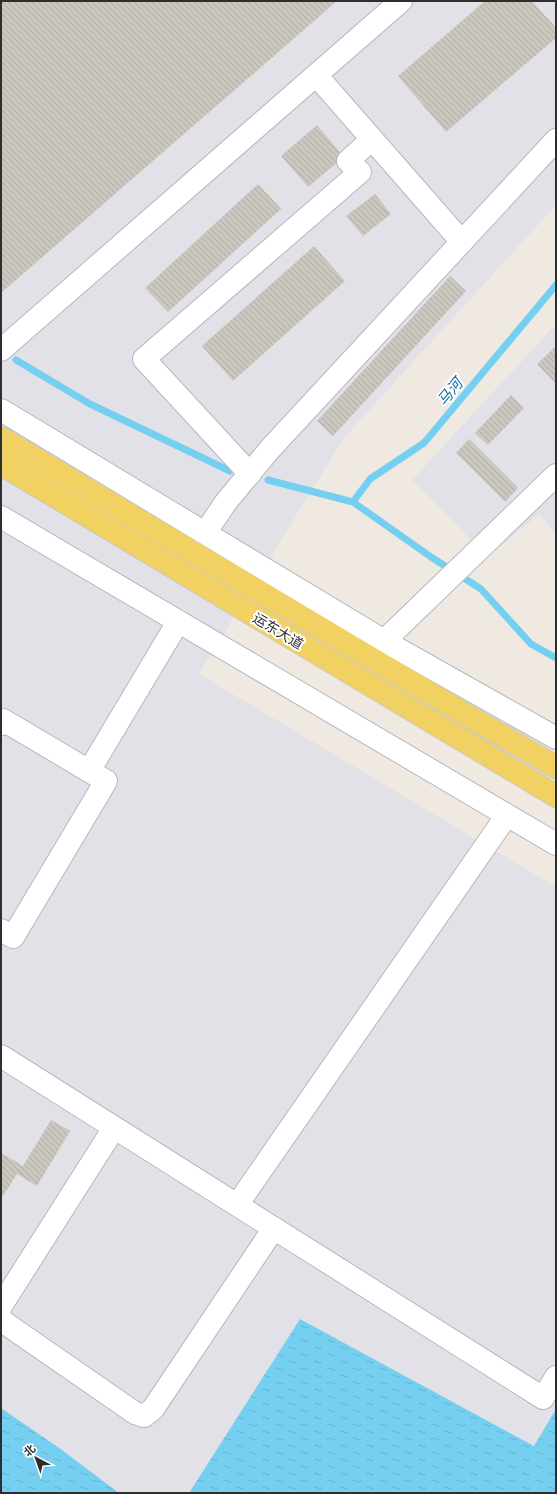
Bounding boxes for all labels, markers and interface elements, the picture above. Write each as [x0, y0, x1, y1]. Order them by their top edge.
water label: 马河 [433, 372, 468, 409]
street label: 运东大道 [250, 610, 306, 652]
north arrow [16, 1438, 56, 1478]
text: 北 [21, 1442, 38, 1459]

